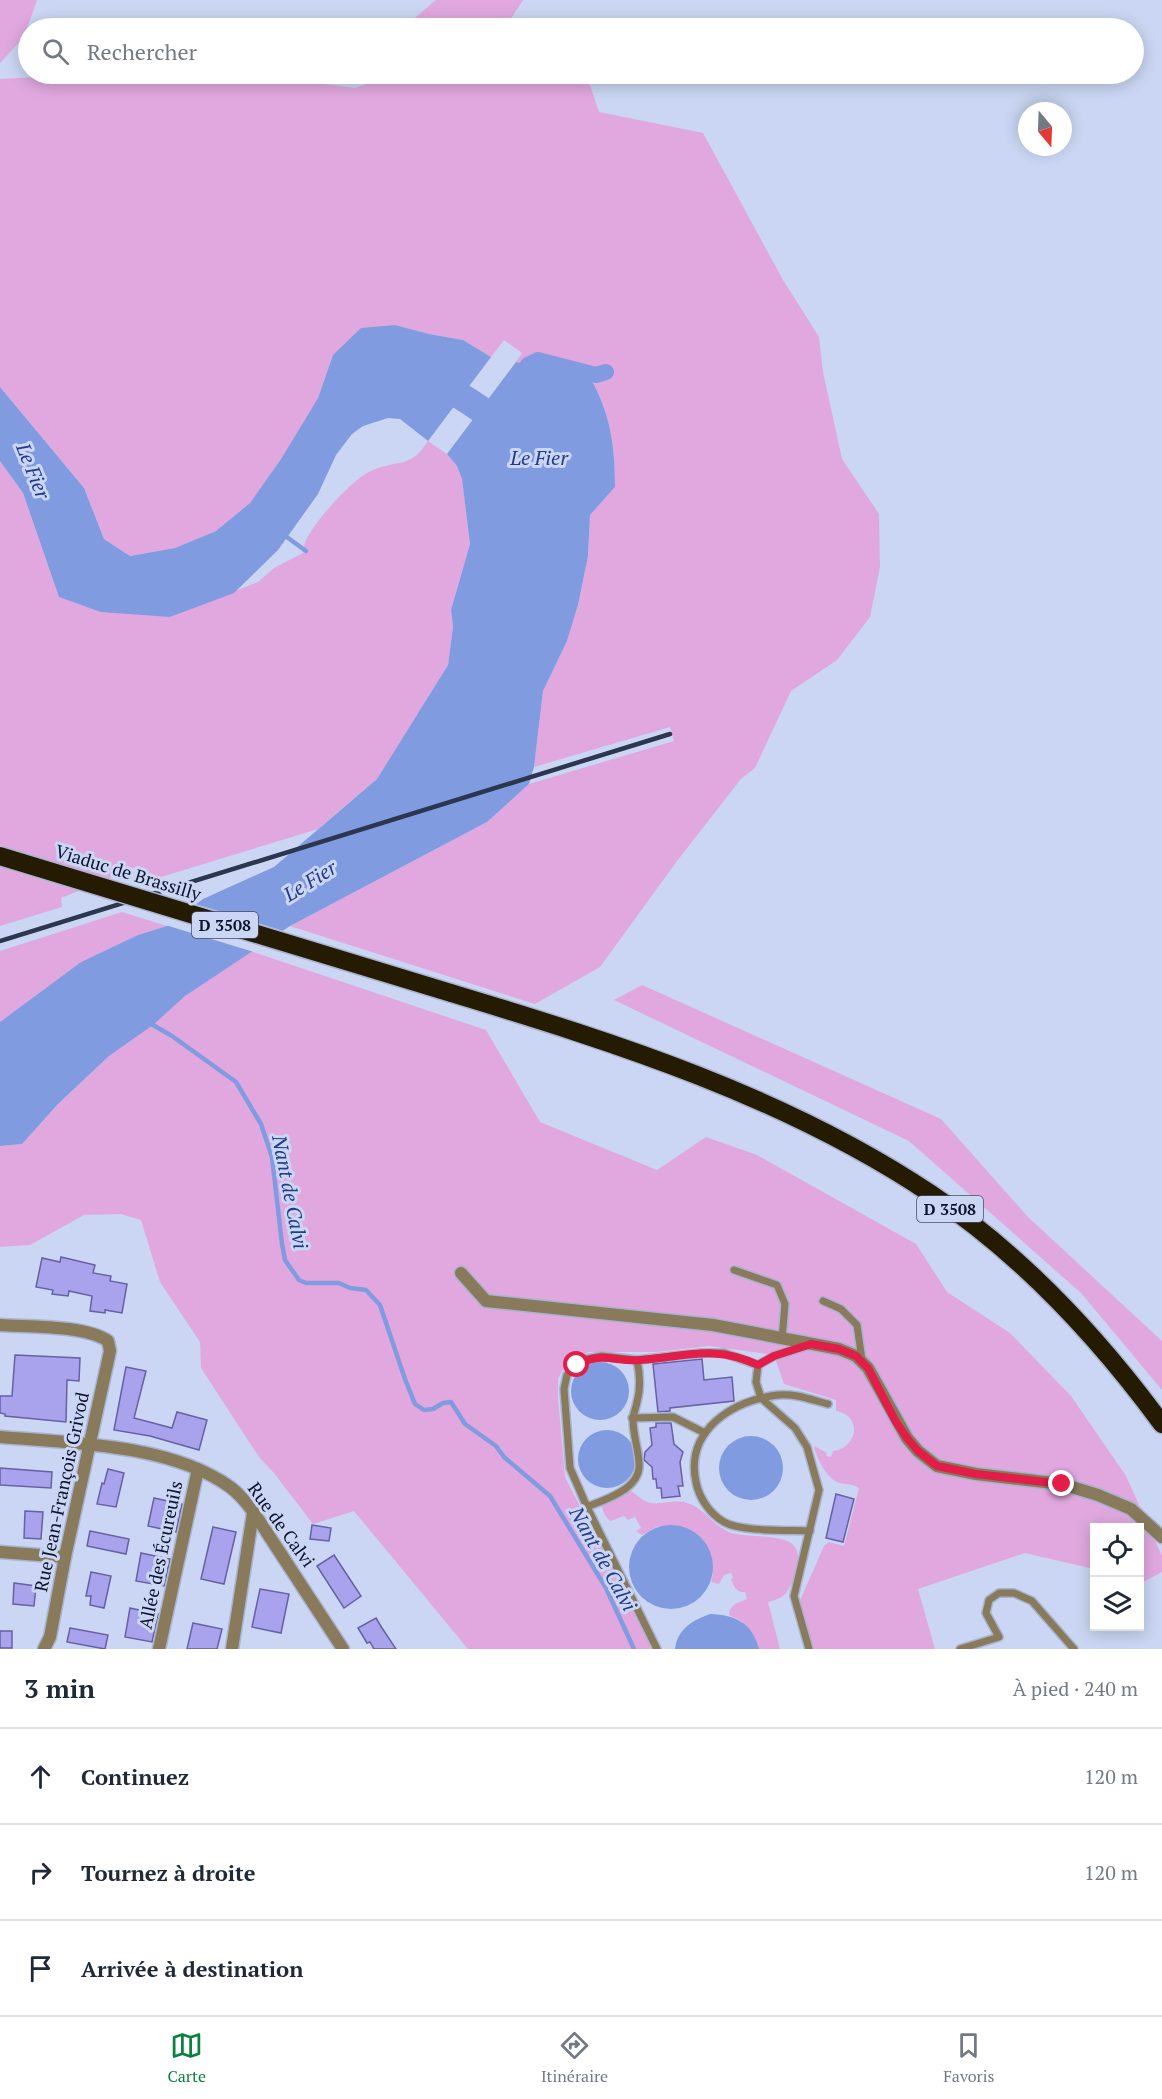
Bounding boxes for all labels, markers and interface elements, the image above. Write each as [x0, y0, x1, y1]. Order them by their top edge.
search box [18, 18, 1144, 84]
icon: search [39, 35, 72, 68]
text: Rechercher [87, 37, 197, 66]
north arrow [1018, 102, 1072, 156]
water label: Le Fier [10, 438, 57, 504]
water label: Le Fier [509, 444, 569, 471]
street label: Viaduc de Brassilly [52, 838, 205, 906]
water label: Le Fier [277, 853, 342, 908]
road number: D 3508 [192, 912, 258, 938]
water label: Nant de Calvi [266, 1132, 315, 1252]
road number: D 3508 [917, 1196, 983, 1222]
route start [563, 1351, 589, 1377]
street label: Rue Jean-François Grivod [28, 1390, 94, 1594]
route end [1048, 1470, 1074, 1496]
street label: Rue de Calvi [243, 1477, 321, 1572]
street label: Allée des Écureuils [133, 1478, 187, 1631]
water label: Nant de Calvi [563, 1501, 643, 1616]
map controls [1090, 1523, 1144, 1631]
button: locate [1090, 1523, 1144, 1577]
button: layers [1090, 1577, 1144, 1631]
text: 3 min [24, 1671, 95, 1705]
text: À pied · 240 m [1013, 1675, 1138, 1702]
icon: ahead [24, 1760, 57, 1793]
text: Continuez [81, 1762, 189, 1791]
text: 120 m [1084, 1763, 1138, 1790]
icon: right [24, 1856, 57, 1889]
text: Tournez à droite [81, 1858, 256, 1887]
text: 120 m [1084, 1859, 1138, 1886]
icon: arrive [24, 1952, 57, 1985]
text: Arrivée à destination [81, 1954, 303, 1983]
tab: Carte [167, 2029, 206, 2087]
tab: Itinéraire [541, 2029, 608, 2087]
tab: Favoris [943, 2029, 995, 2087]

